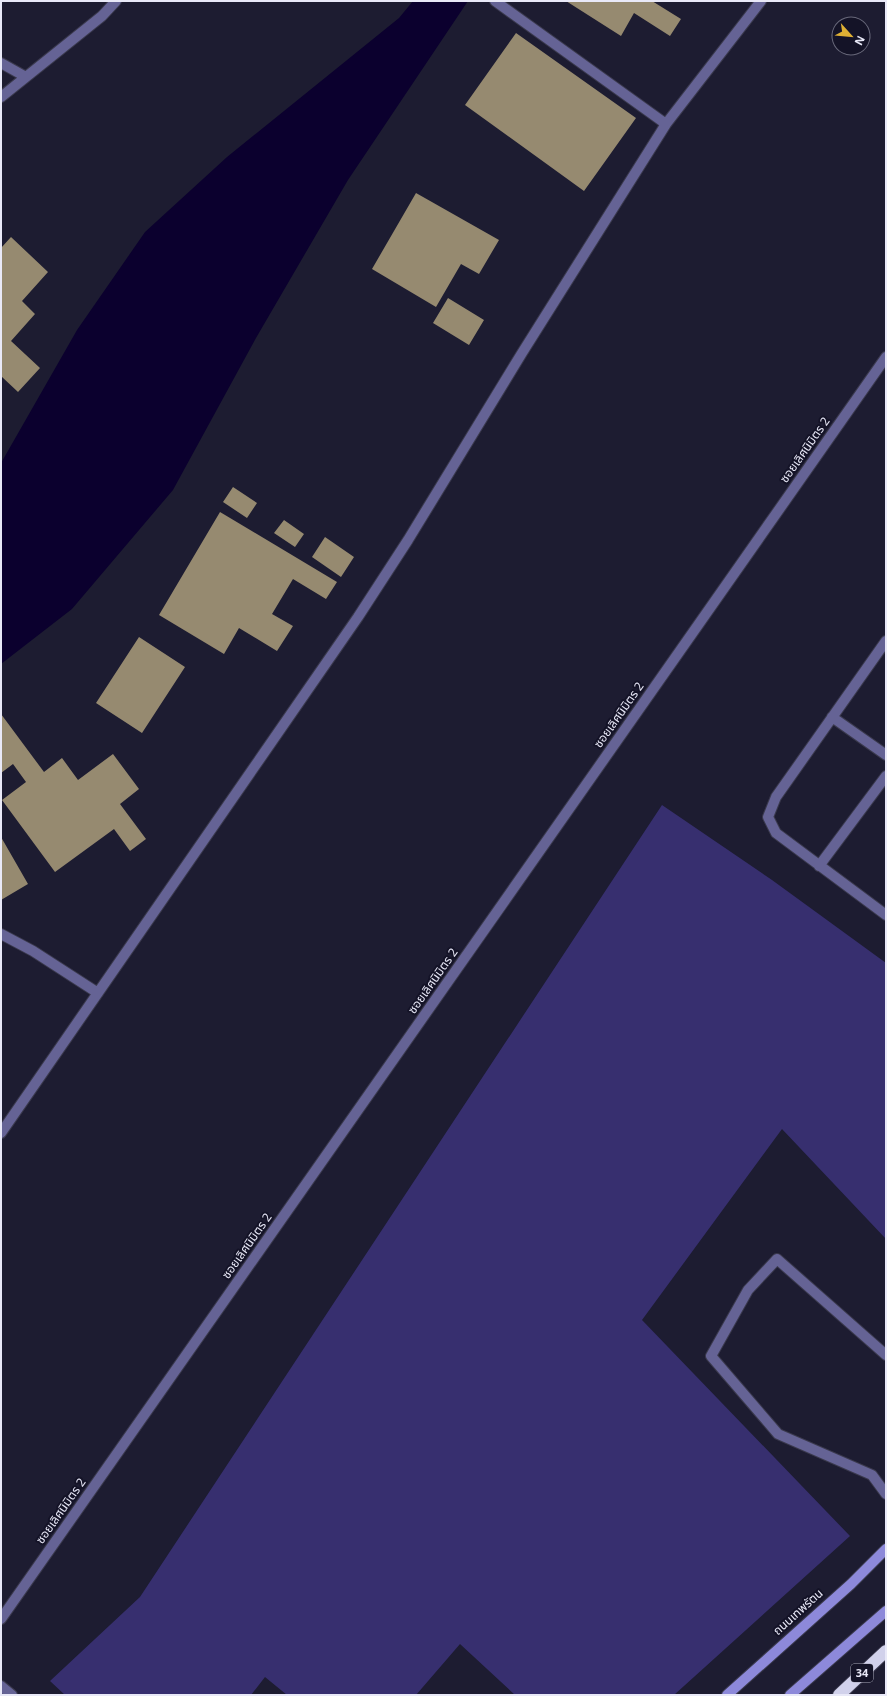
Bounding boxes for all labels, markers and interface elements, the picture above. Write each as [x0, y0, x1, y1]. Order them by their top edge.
north arrow [831, 16, 871, 56]
text: N [852, 33, 869, 48]
street label: ซอยเลิศนิมิตร 2 [776, 413, 834, 486]
street label: ซอยเลิศนิมิตร 2 [590, 678, 648, 751]
street label: ซอยเลิศนิมิตร 2 [404, 944, 462, 1017]
street label: ซอยเลิศนิมิตร 2 [218, 1209, 276, 1282]
street label: ซอยเลิศนิมิตร 2 [32, 1474, 90, 1547]
street label: ถนนเทพรัตน [769, 1585, 826, 1639]
road number: 34 [851, 1664, 873, 1682]

